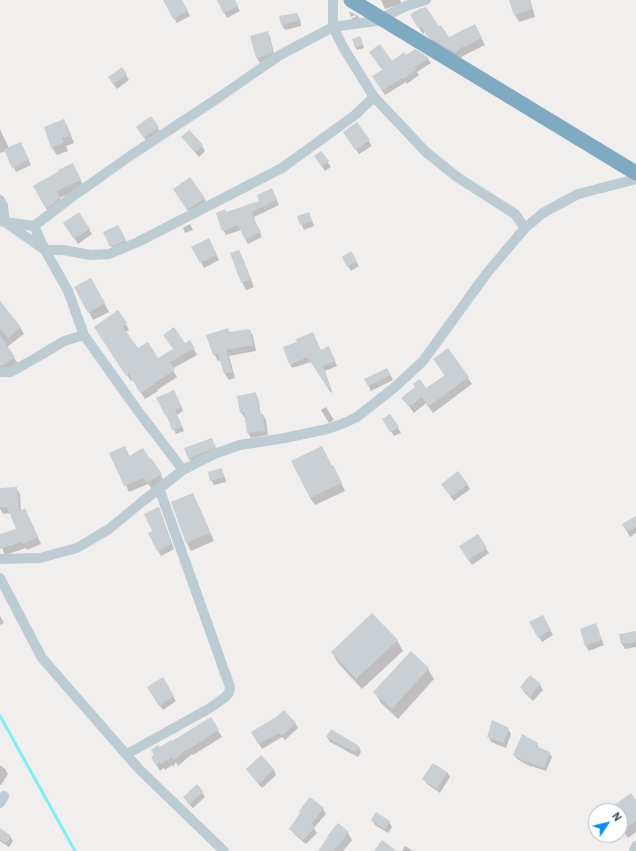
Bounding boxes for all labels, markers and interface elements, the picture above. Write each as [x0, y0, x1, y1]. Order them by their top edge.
north arrow [588, 803, 628, 843]
text: N [609, 809, 625, 824]

